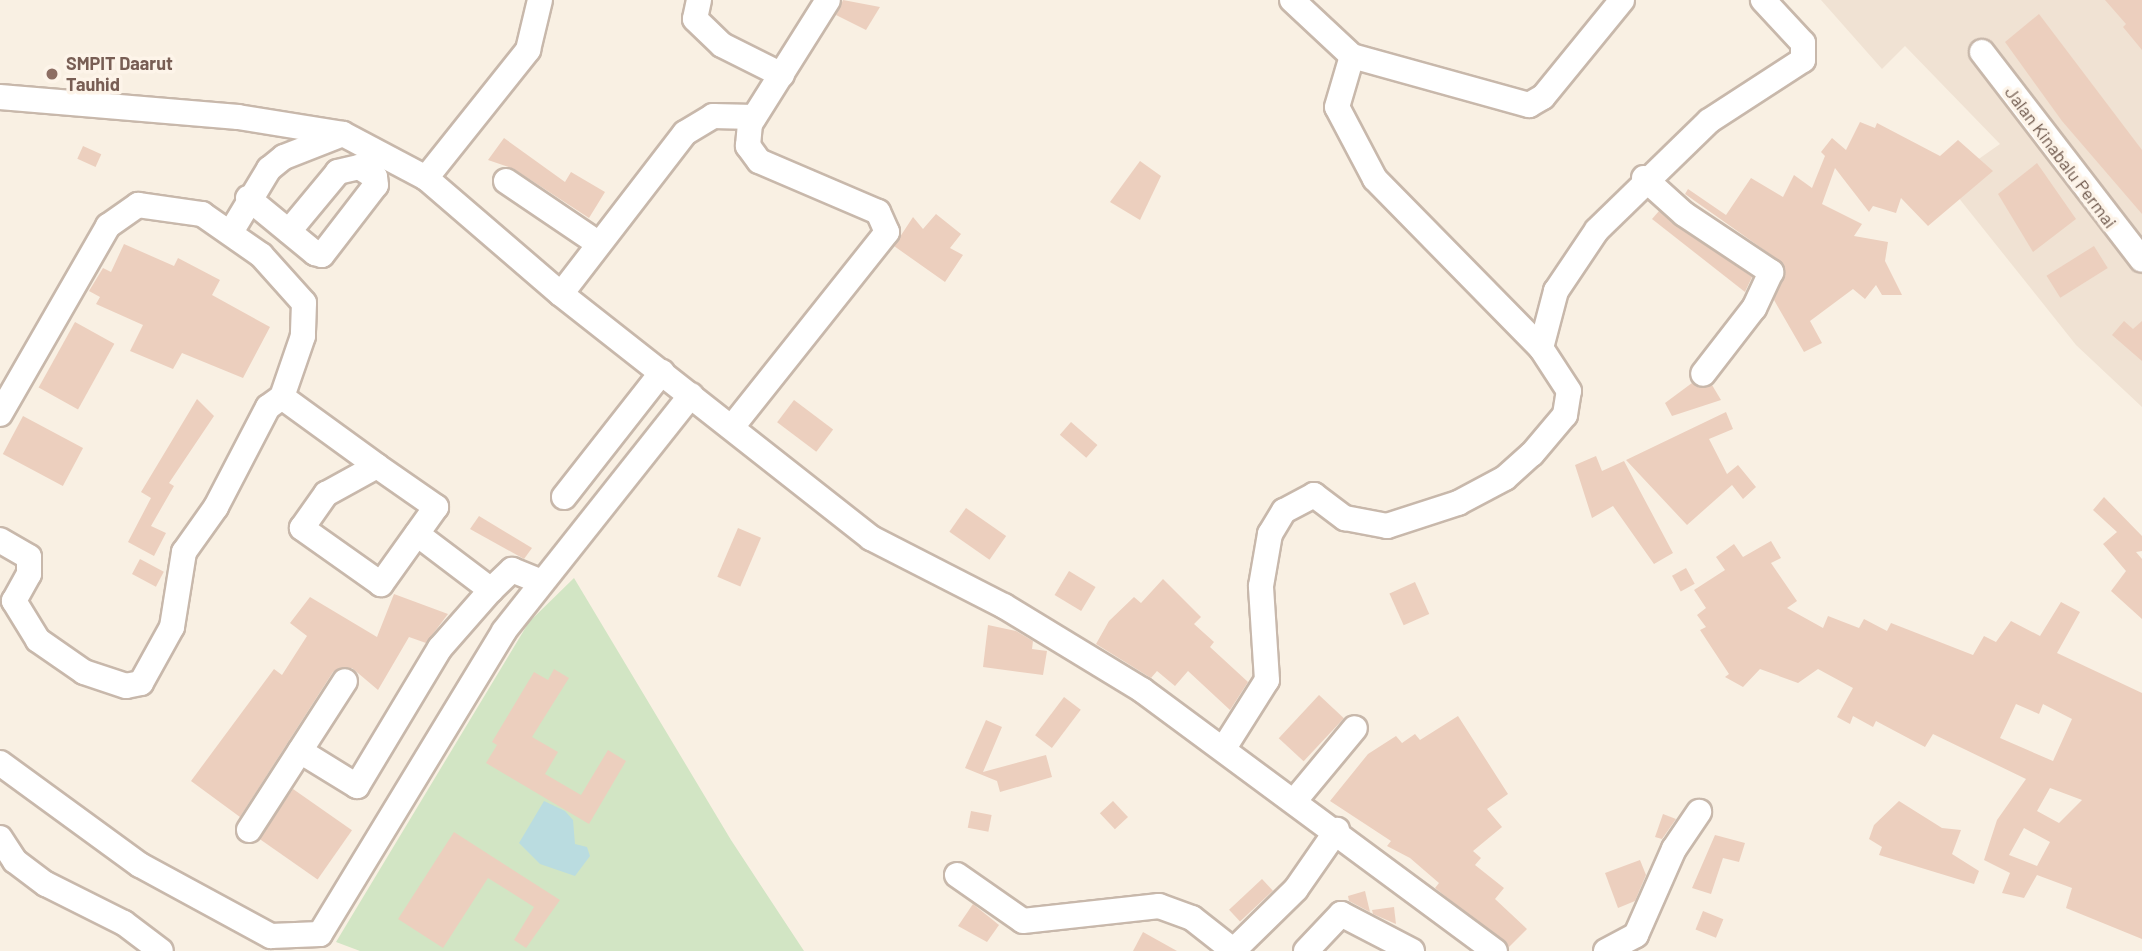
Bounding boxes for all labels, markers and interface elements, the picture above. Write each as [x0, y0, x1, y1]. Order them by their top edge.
place label: SMPIT Daarut Tauhid [66, 53, 173, 96]
marker: SMPIT Daarut Tauhid [44, 66, 60, 82]
street label: Jalan Kinabalu Permai [2001, 82, 2121, 232]

